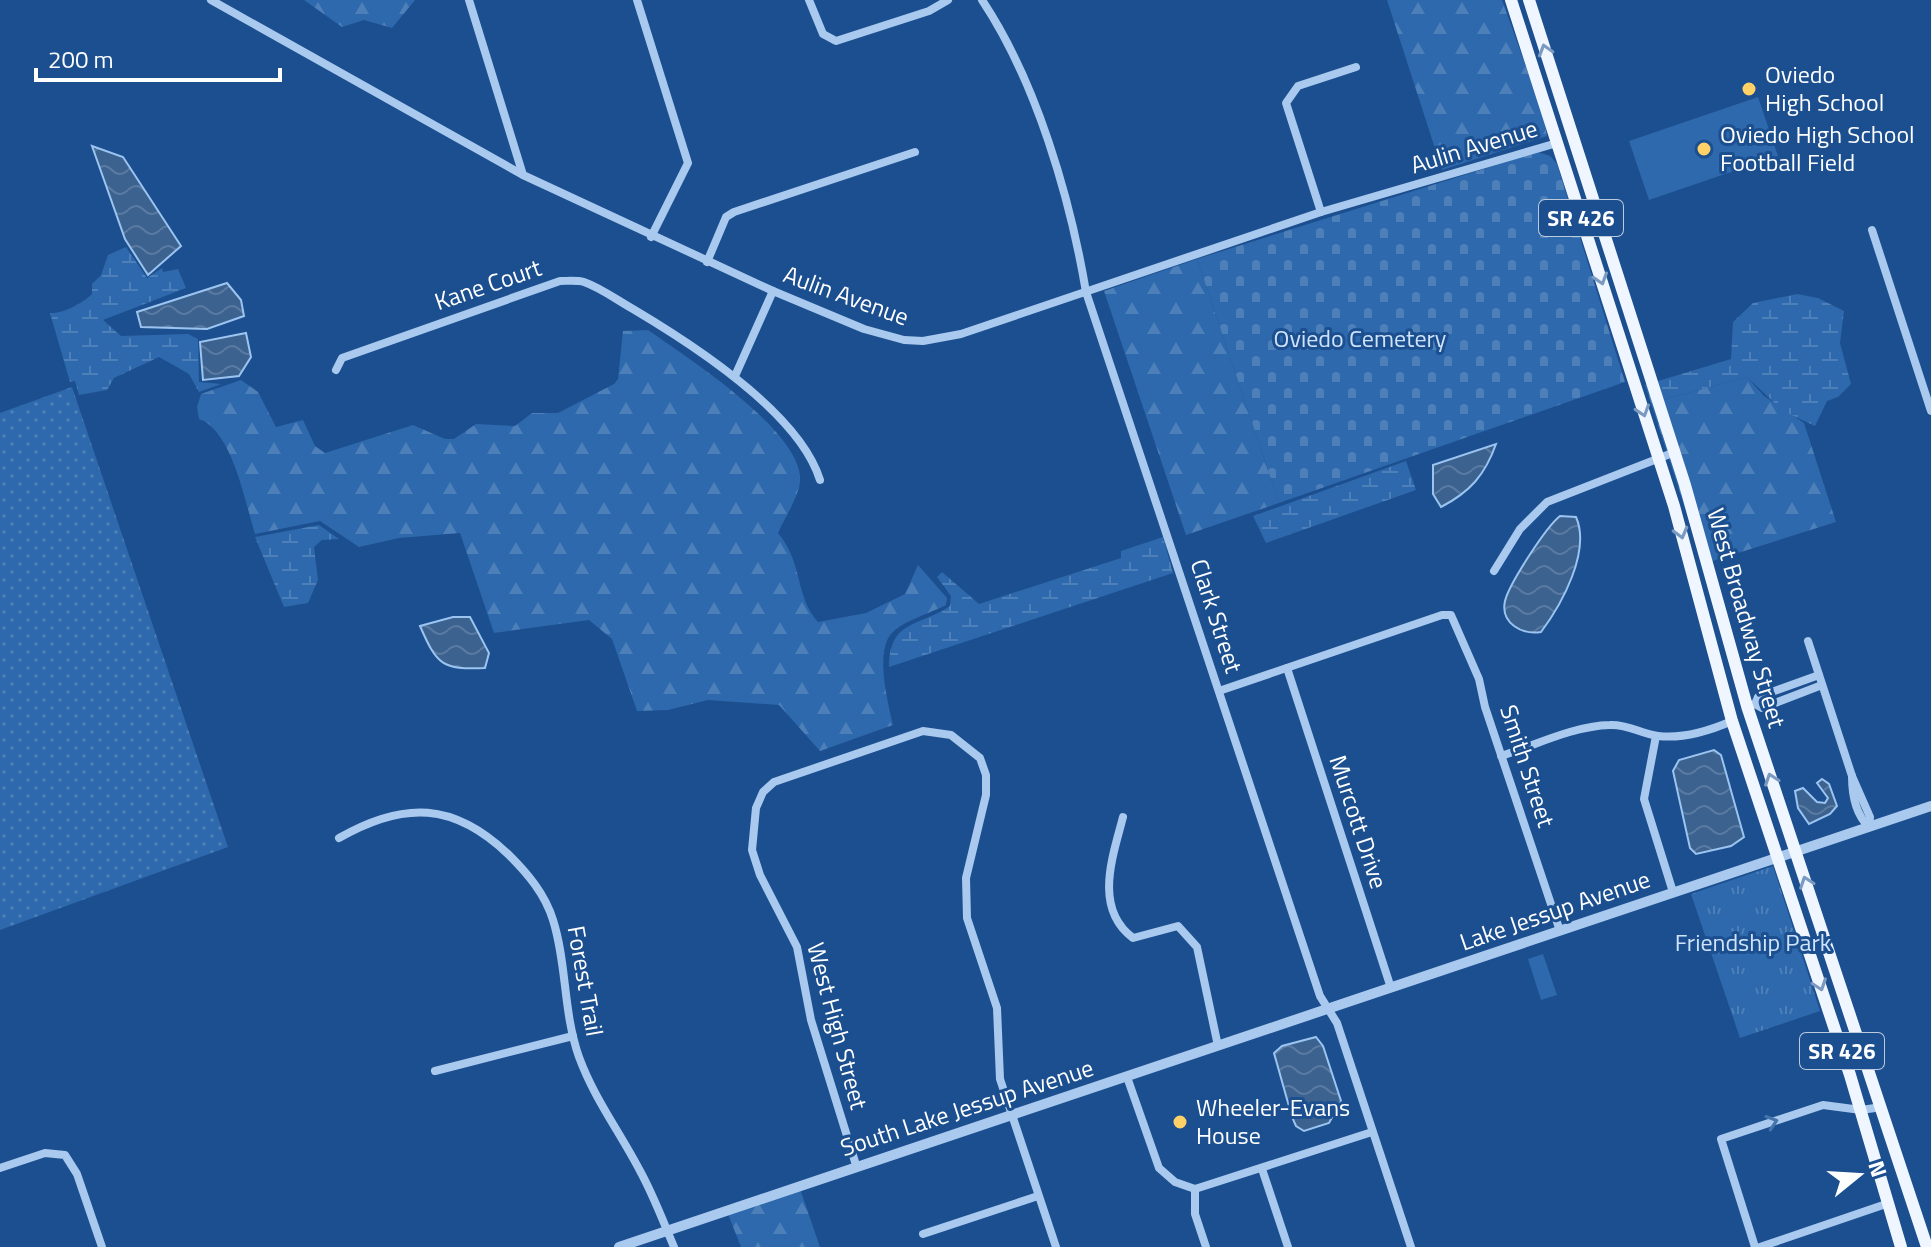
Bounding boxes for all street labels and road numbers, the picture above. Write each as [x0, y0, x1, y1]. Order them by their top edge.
street label: Aulin Avenue [1406, 110, 1542, 182]
road number: SR 426 [1539, 200, 1623, 236]
street label: Kane Court [429, 249, 547, 319]
street label: Aulin Avenue [779, 256, 914, 334]
street label: West Broadway Street [1698, 504, 1796, 732]
street label: Clark Street [1182, 554, 1252, 678]
street label: Smith Street [1491, 700, 1565, 832]
street label: Murcott Drive [1320, 750, 1397, 893]
street label: Lake Jessup Avenue [1455, 861, 1655, 959]
street label: Forest Trail [559, 923, 613, 1039]
street label: West High Street [798, 938, 878, 1114]
road number: SR 426 [1800, 1033, 1884, 1069]
street label: South Lake Jessup Avenue [836, 1049, 1098, 1165]

